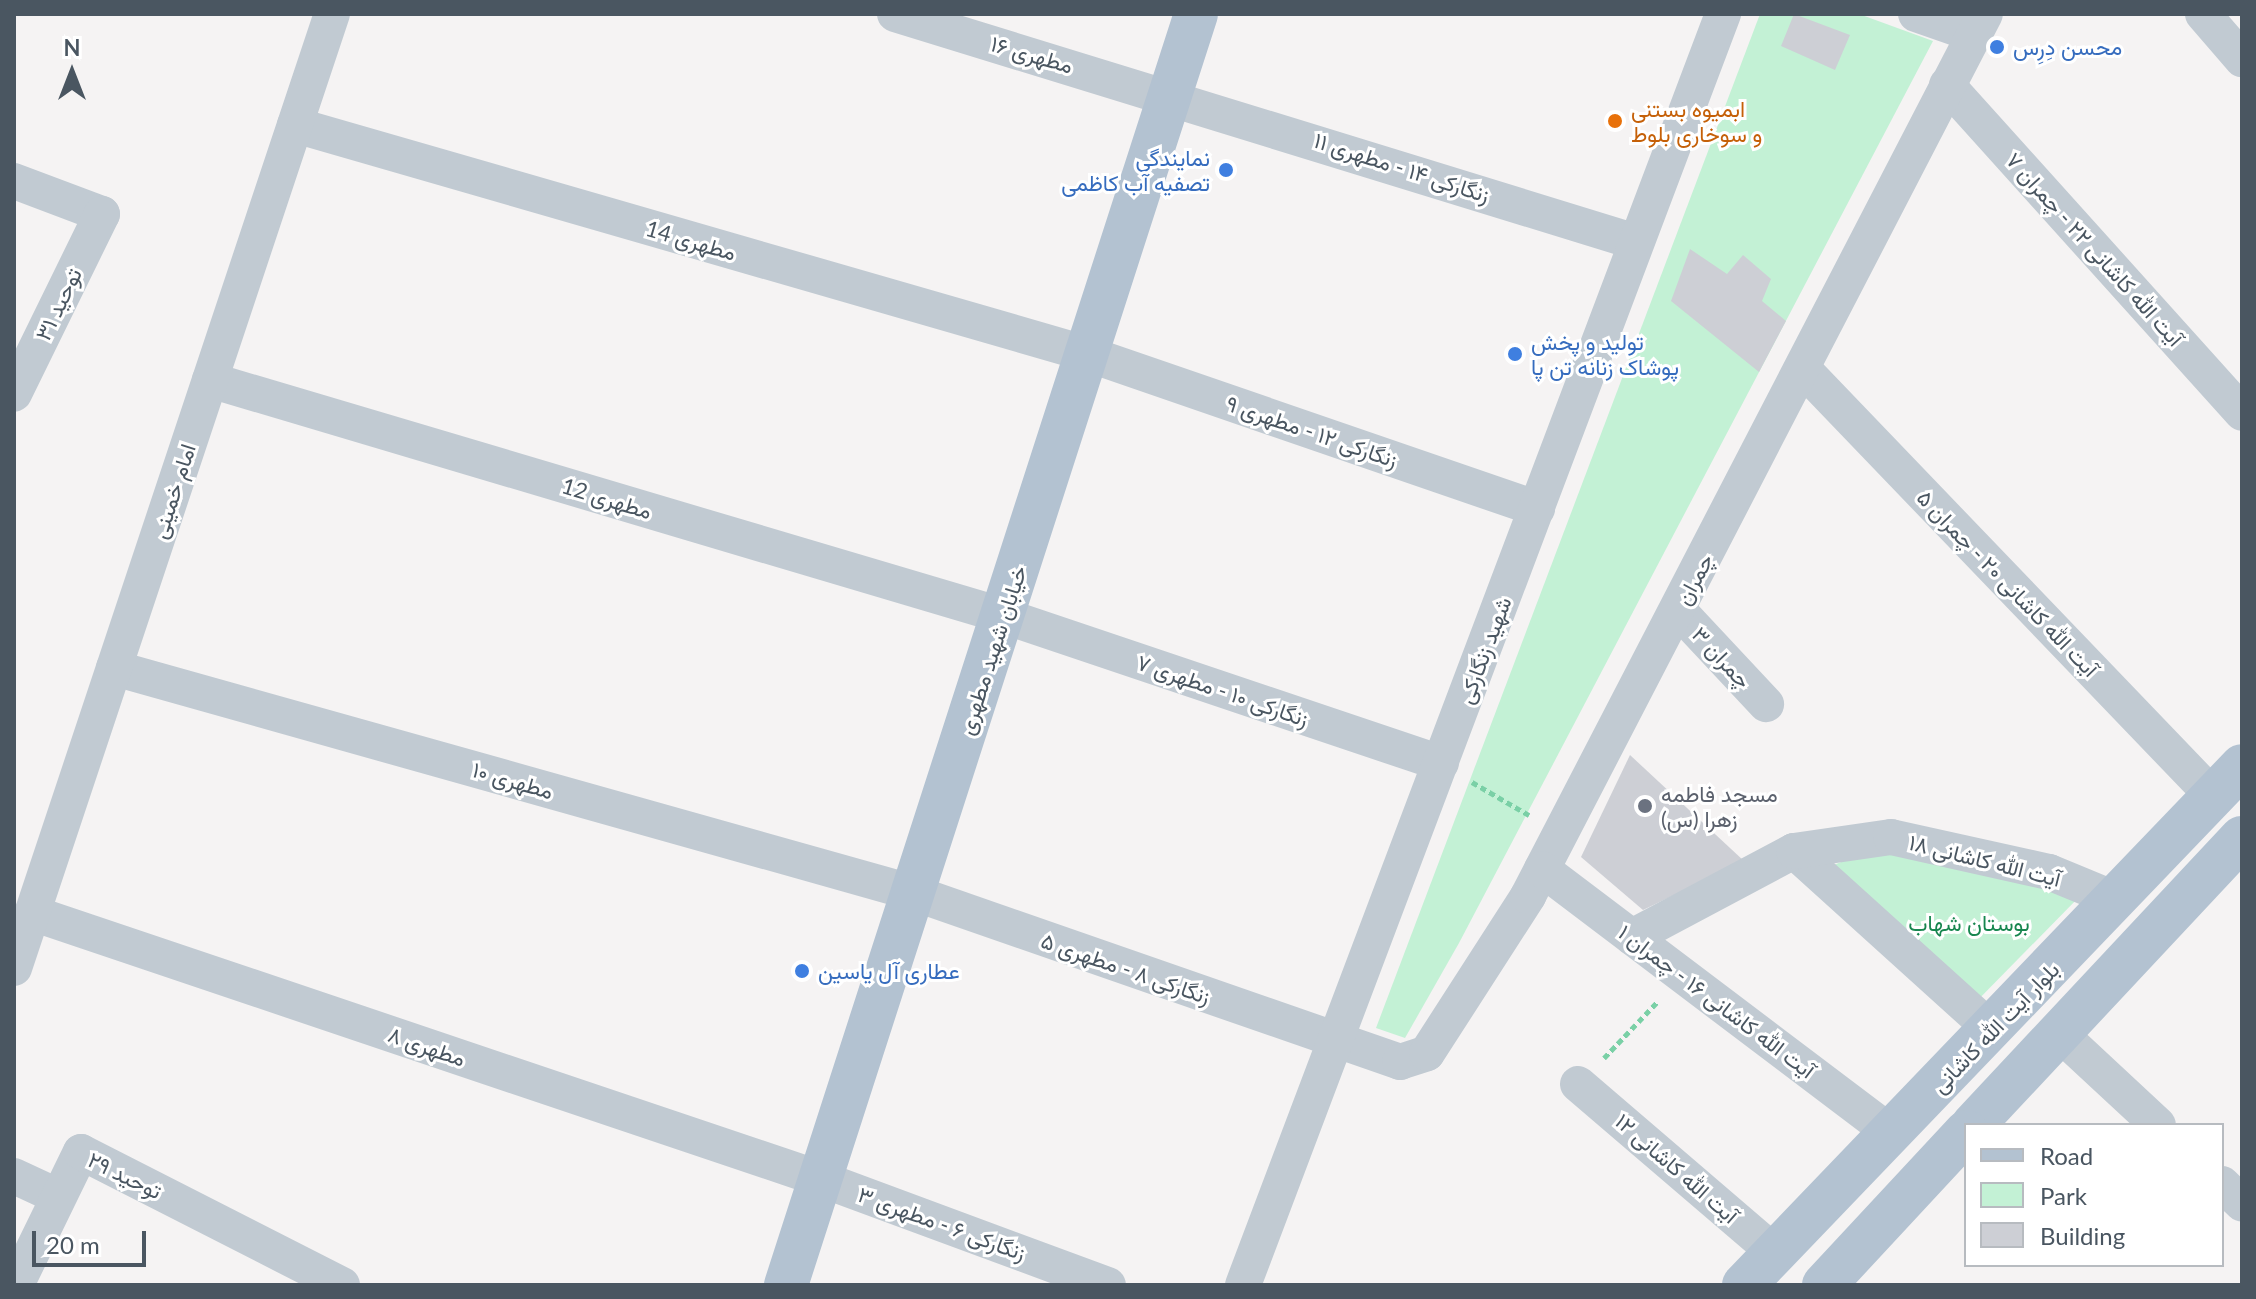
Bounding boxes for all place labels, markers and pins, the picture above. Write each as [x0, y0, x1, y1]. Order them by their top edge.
place label: محسن دِرِس [2013, 34, 2122, 60]
marker: محسن دِرِس [1988, 38, 2006, 56]
place label: ابمیوه بستنی و ‌سوخاری بلوط [1631, 95, 1762, 146]
marker: ابمیوه بستنی و ‌سوخاری بلوط [1606, 112, 1624, 130]
place label: نمایندگی تصفیه آب کاظمی [1061, 144, 1210, 196]
marker: نمایندگی تصفیه آب کاظمی [1217, 161, 1235, 179]
place label: تولید و پخش پوشاک زنانه تن پا [1531, 328, 1679, 380]
marker: تولید و پخش پوشاک زنانه تن پا [1506, 345, 1524, 363]
place label: مسجد فاطمه زهرا (س) [1661, 780, 1778, 832]
marker: مسجد فاطمه زهرا (س) [1636, 797, 1654, 815]
place label: عطاری آل یاسین [818, 958, 960, 984]
marker: عطاری آل یاسین [793, 962, 811, 980]

